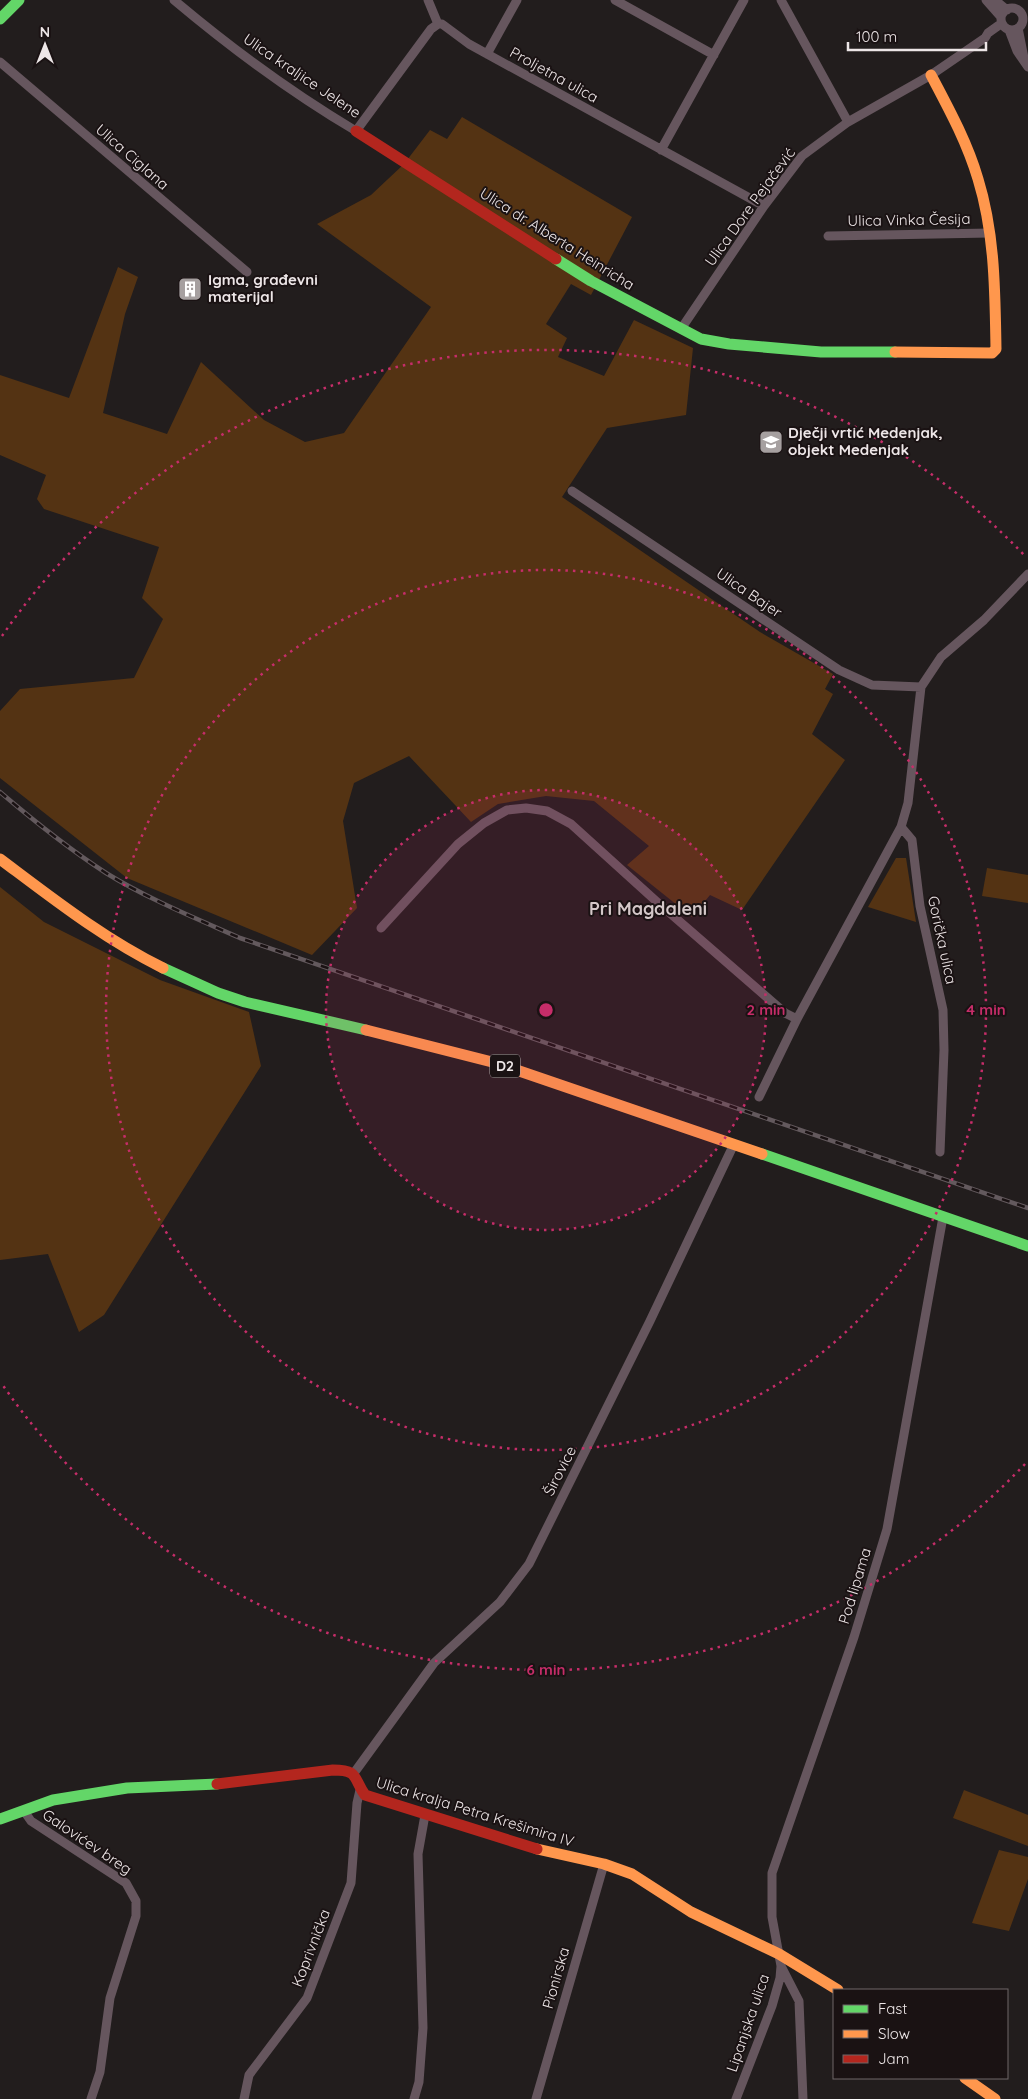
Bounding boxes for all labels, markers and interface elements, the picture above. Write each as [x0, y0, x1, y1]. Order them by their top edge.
north arrow [20, 20, 70, 70]
scale bar [848, 20, 986, 52]
text: N [40, 23, 50, 41]
text: 100 m [856, 27, 897, 46]
street label: Ulica kraljice Jelene [240, 29, 365, 122]
street label: Proljetna ulica [507, 42, 602, 107]
street label: Ulica Ciglana [92, 120, 173, 194]
street label: Ulica Dore Pejačević [700, 144, 799, 270]
street label: Ulica dr. Alberta Heinricha [476, 183, 638, 294]
street label: Ulica Vinka Česija [847, 209, 971, 230]
place label: Igma, građevni materijal [208, 270, 318, 306]
building icon: Igma, građevni materijal [177, 276, 203, 302]
place label: Dječji vrtić Medenjak, objekt Medenjak [788, 423, 943, 459]
school or university icon: Dječji vrtić Medenjak, objekt Medenjak [758, 429, 784, 455]
street label: Ulica Bajer [713, 564, 786, 622]
street label: Gorička ulica [924, 894, 961, 986]
district label: Pri Magdaleni [589, 897, 707, 920]
text: 2 min [746, 1000, 786, 1019]
text: 4 min [966, 1000, 1006, 1019]
centre of rings [537, 1001, 555, 1019]
road number: D2 [490, 1054, 520, 1078]
street label: Širovice [539, 1443, 580, 1499]
street label: Pod lipama [834, 1545, 875, 1626]
text: 6 min [527, 1660, 565, 1679]
street label: Ulica kralja Petra Krešimira IV [374, 1772, 577, 1851]
street label: Galovićev breg [39, 1805, 136, 1878]
street label: Koprivnička [287, 1906, 334, 1989]
street label: Pionirska [538, 1945, 573, 2011]
street label: Lipanjska ulica [722, 1971, 773, 2074]
legend [833, 1989, 1008, 2079]
text: Fast [878, 1999, 907, 2018]
text: Slow [878, 2024, 910, 2043]
text: Jam [878, 2049, 909, 2068]

